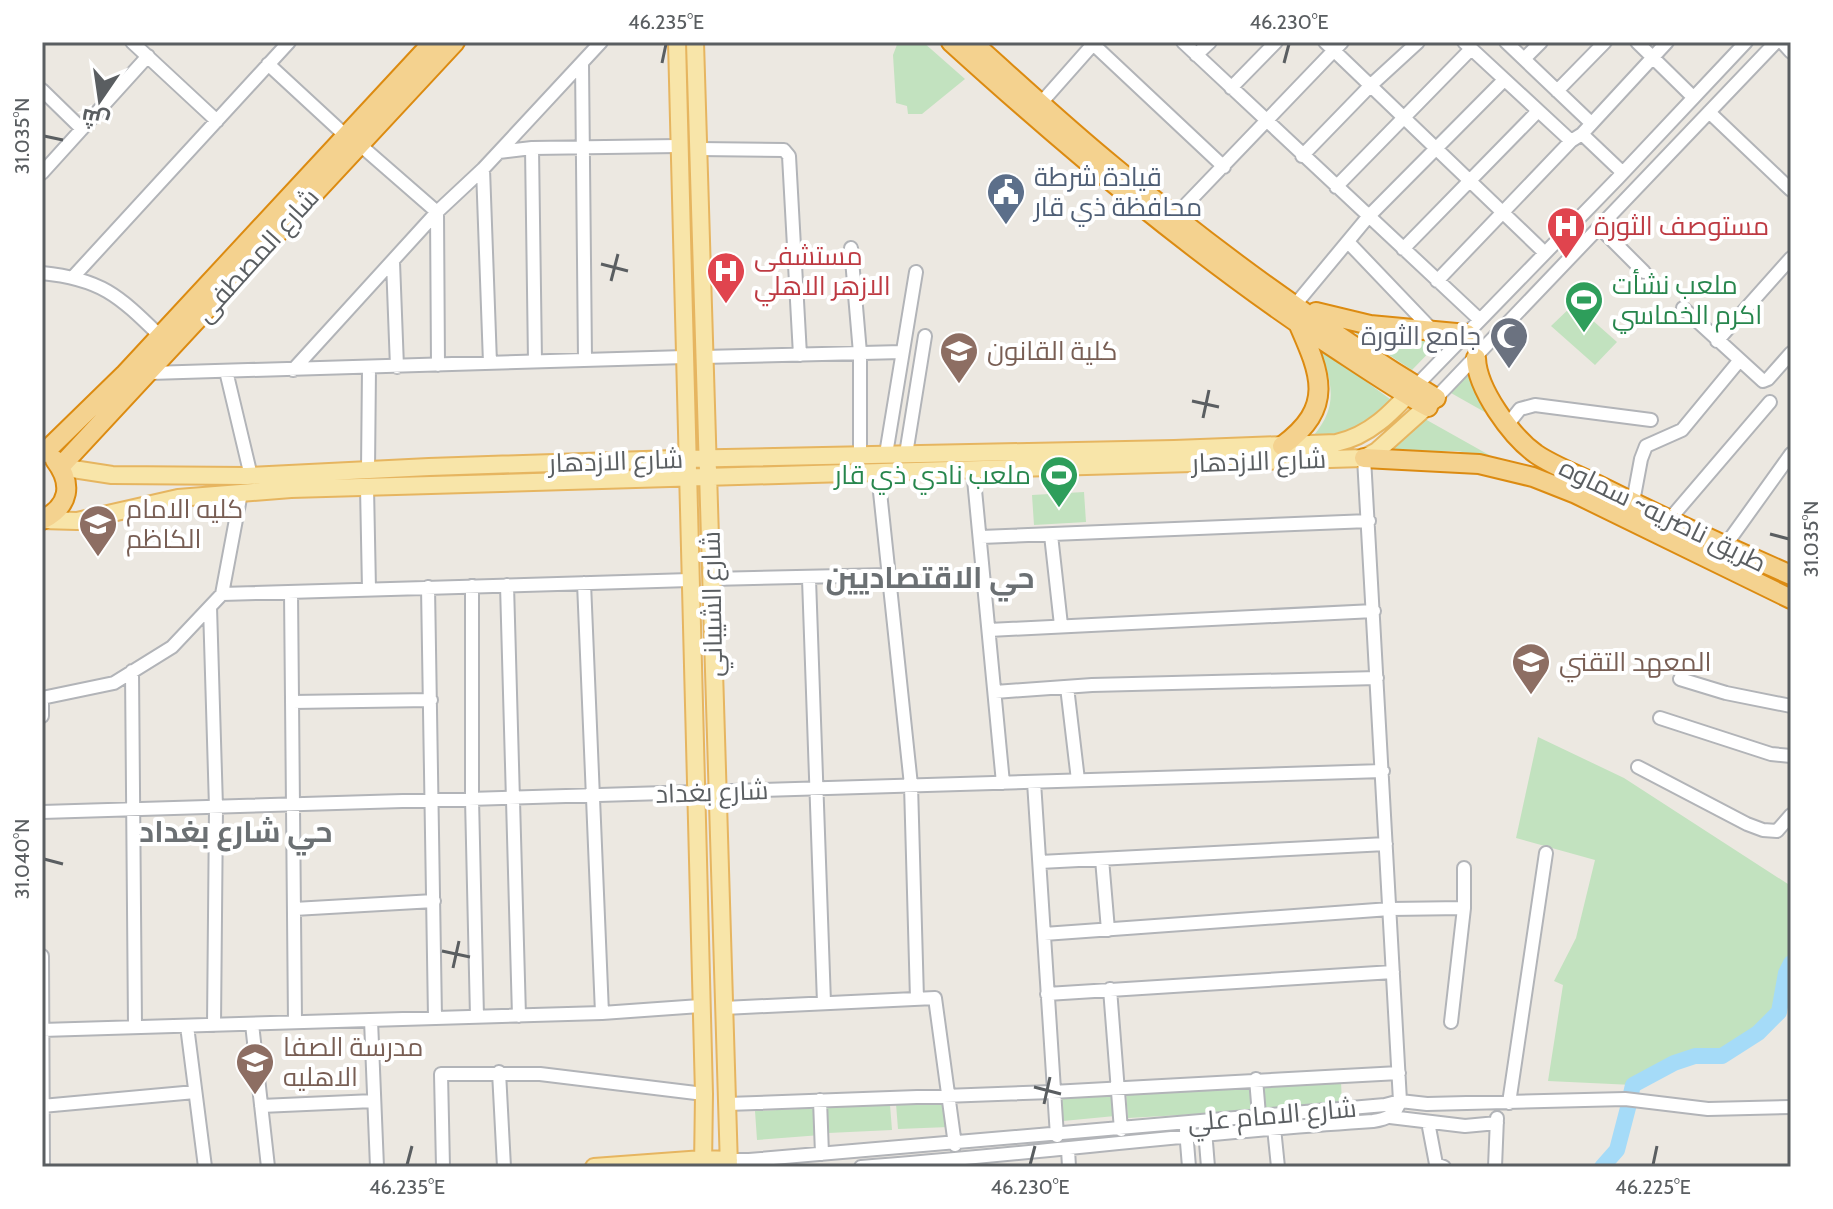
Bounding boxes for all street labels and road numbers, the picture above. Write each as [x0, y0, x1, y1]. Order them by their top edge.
street label: شارع المصطفى [189, 181, 326, 329]
street label: شارع الازدهار [546, 443, 684, 480]
street label: شارع الازدهار [1189, 443, 1327, 480]
street label: طريق ناصريه~ سماوه [1554, 451, 1772, 579]
street label: شارع الشيباني [695, 531, 734, 677]
street label: شارع بغداد [655, 774, 769, 811]
street label: شارع الامام علي [1186, 1092, 1358, 1143]

